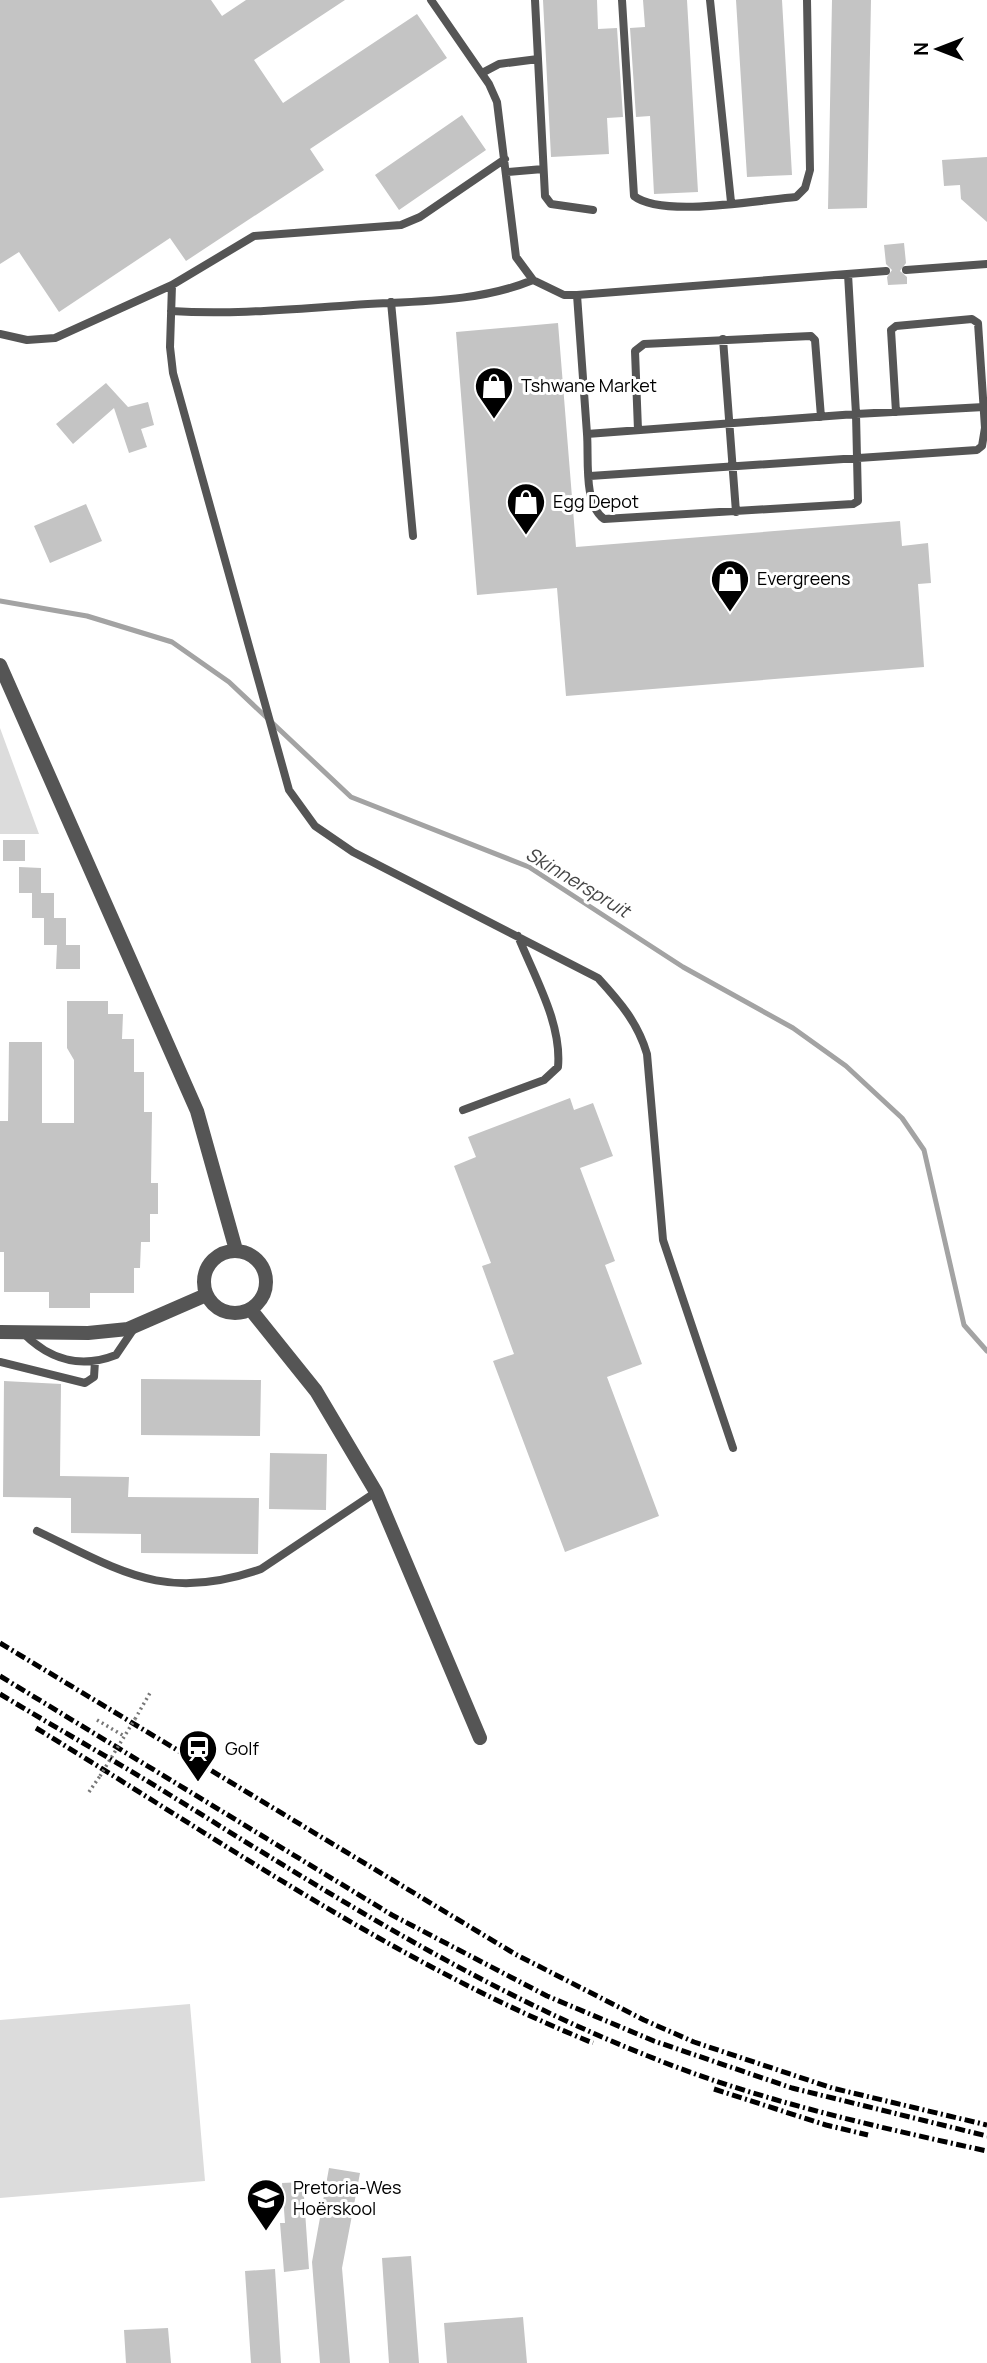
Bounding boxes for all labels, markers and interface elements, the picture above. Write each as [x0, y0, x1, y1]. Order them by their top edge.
north arrow [903, 14, 973, 84]
text: N [908, 42, 934, 56]
shop icon: Tshwane Market [473, 365, 515, 420]
place label: Tshwane Market [521, 373, 657, 397]
shop icon: Egg Depot [505, 481, 547, 536]
place label: Egg Depot [553, 489, 639, 513]
shop icon: Evergreens [709, 558, 751, 613]
place label: Evergreens [757, 566, 851, 590]
water label: Skinnerspruit [521, 841, 637, 925]
station icon: Golf [177, 1728, 219, 1783]
place label: Golf [225, 1736, 260, 1760]
place label: Pretoria-Wes Hoërskool [293, 2175, 401, 2220]
school or university icon: Pretoria-Wes Hoërskool [245, 2177, 287, 2232]

